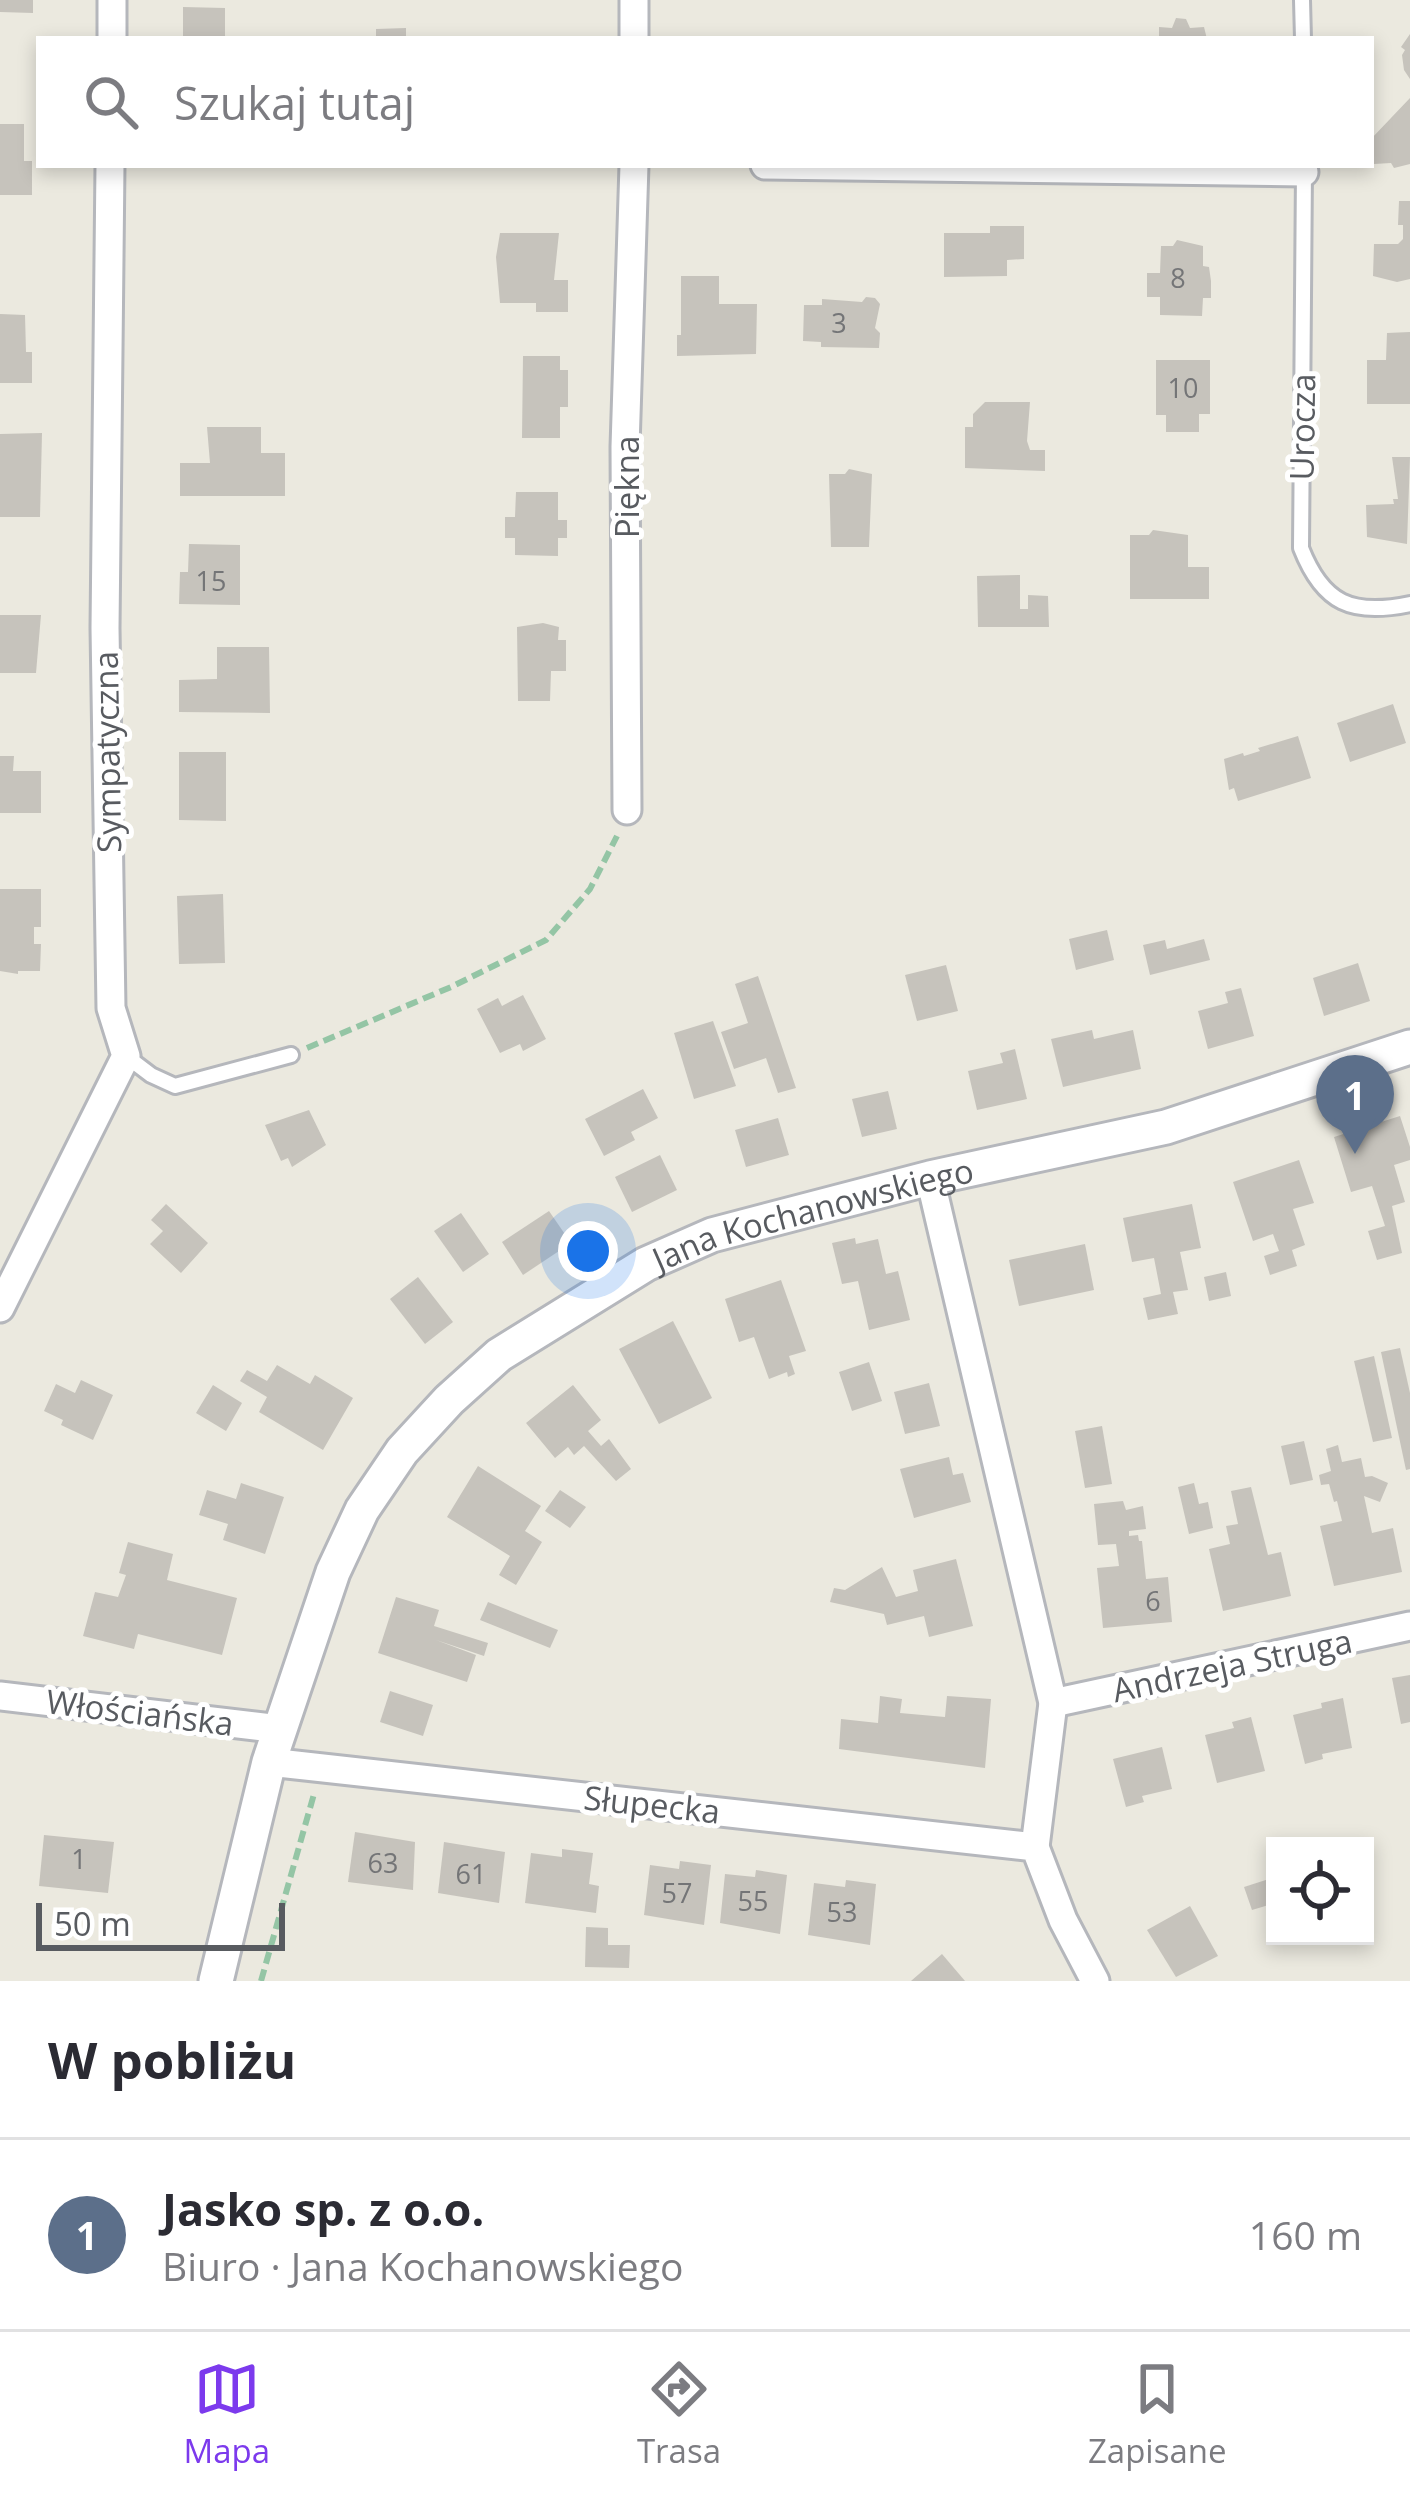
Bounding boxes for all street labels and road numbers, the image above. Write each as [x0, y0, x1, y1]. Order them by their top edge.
street label: Urocza [1279, 373, 1325, 481]
street label: Piękna [604, 436, 649, 538]
street label: Sympatyczna [83, 651, 131, 853]
street label: Jana Kochanowskiego [642, 1147, 977, 1282]
street label: Andrzeja Struga [1108, 1618, 1356, 1712]
street label: Włościańska [44, 1678, 236, 1746]
street label: Słupecka [582, 1774, 722, 1834]

